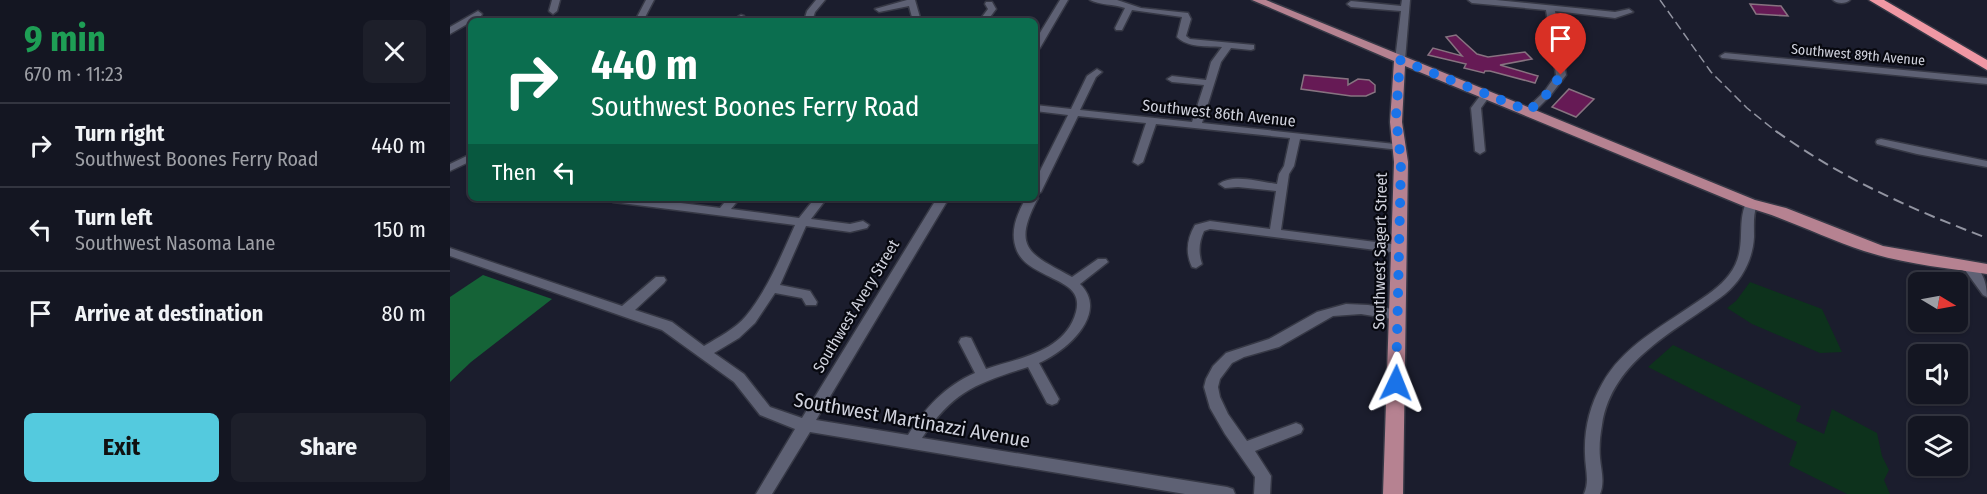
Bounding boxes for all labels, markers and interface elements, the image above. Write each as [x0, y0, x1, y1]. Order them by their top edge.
pin [1535, 13, 1586, 75]
text: 9 min [24, 17, 106, 61]
button: close [363, 20, 426, 83]
icon: arrive [1544, 22, 1577, 55]
text: 440 m [591, 40, 698, 90]
street label: Southwest 89th Avenue [1790, 41, 1926, 69]
icon: right [492, 42, 570, 120]
text: 670 m · 11:23 [24, 62, 123, 86]
text: Southwest Boones Ferry Road [591, 91, 920, 123]
street label: Southwest 86th Avenue [1141, 96, 1297, 131]
text: Turn right [75, 120, 164, 147]
icon: right [24, 129, 57, 162]
text: 440 m [371, 132, 426, 159]
text: Southwest Boones Ferry Road [75, 147, 318, 171]
icon: left [548, 156, 581, 189]
text: Then [492, 159, 536, 186]
street label: Southwest Sagert Street [1369, 171, 1391, 330]
text: Turn left [75, 204, 153, 231]
icon: left [24, 213, 57, 246]
text: 150 m [374, 216, 426, 243]
text: Southwest Nasoma Lane [75, 231, 275, 255]
street label: Southwest Avery Street [809, 235, 904, 376]
north arrow [1908, 272, 1968, 332]
map controls [1908, 272, 1968, 476]
icon: arrive [24, 297, 57, 330]
text: Arrive at destination [75, 300, 263, 327]
text: 80 m [381, 300, 426, 327]
button: sound [1908, 344, 1968, 404]
position arrow [1364, 351, 1428, 415]
street label: Southwest Martinazzi Avenue [792, 387, 1032, 453]
button: Exit [24, 413, 219, 482]
button: Share [231, 413, 426, 482]
button: layers [1908, 416, 1968, 476]

